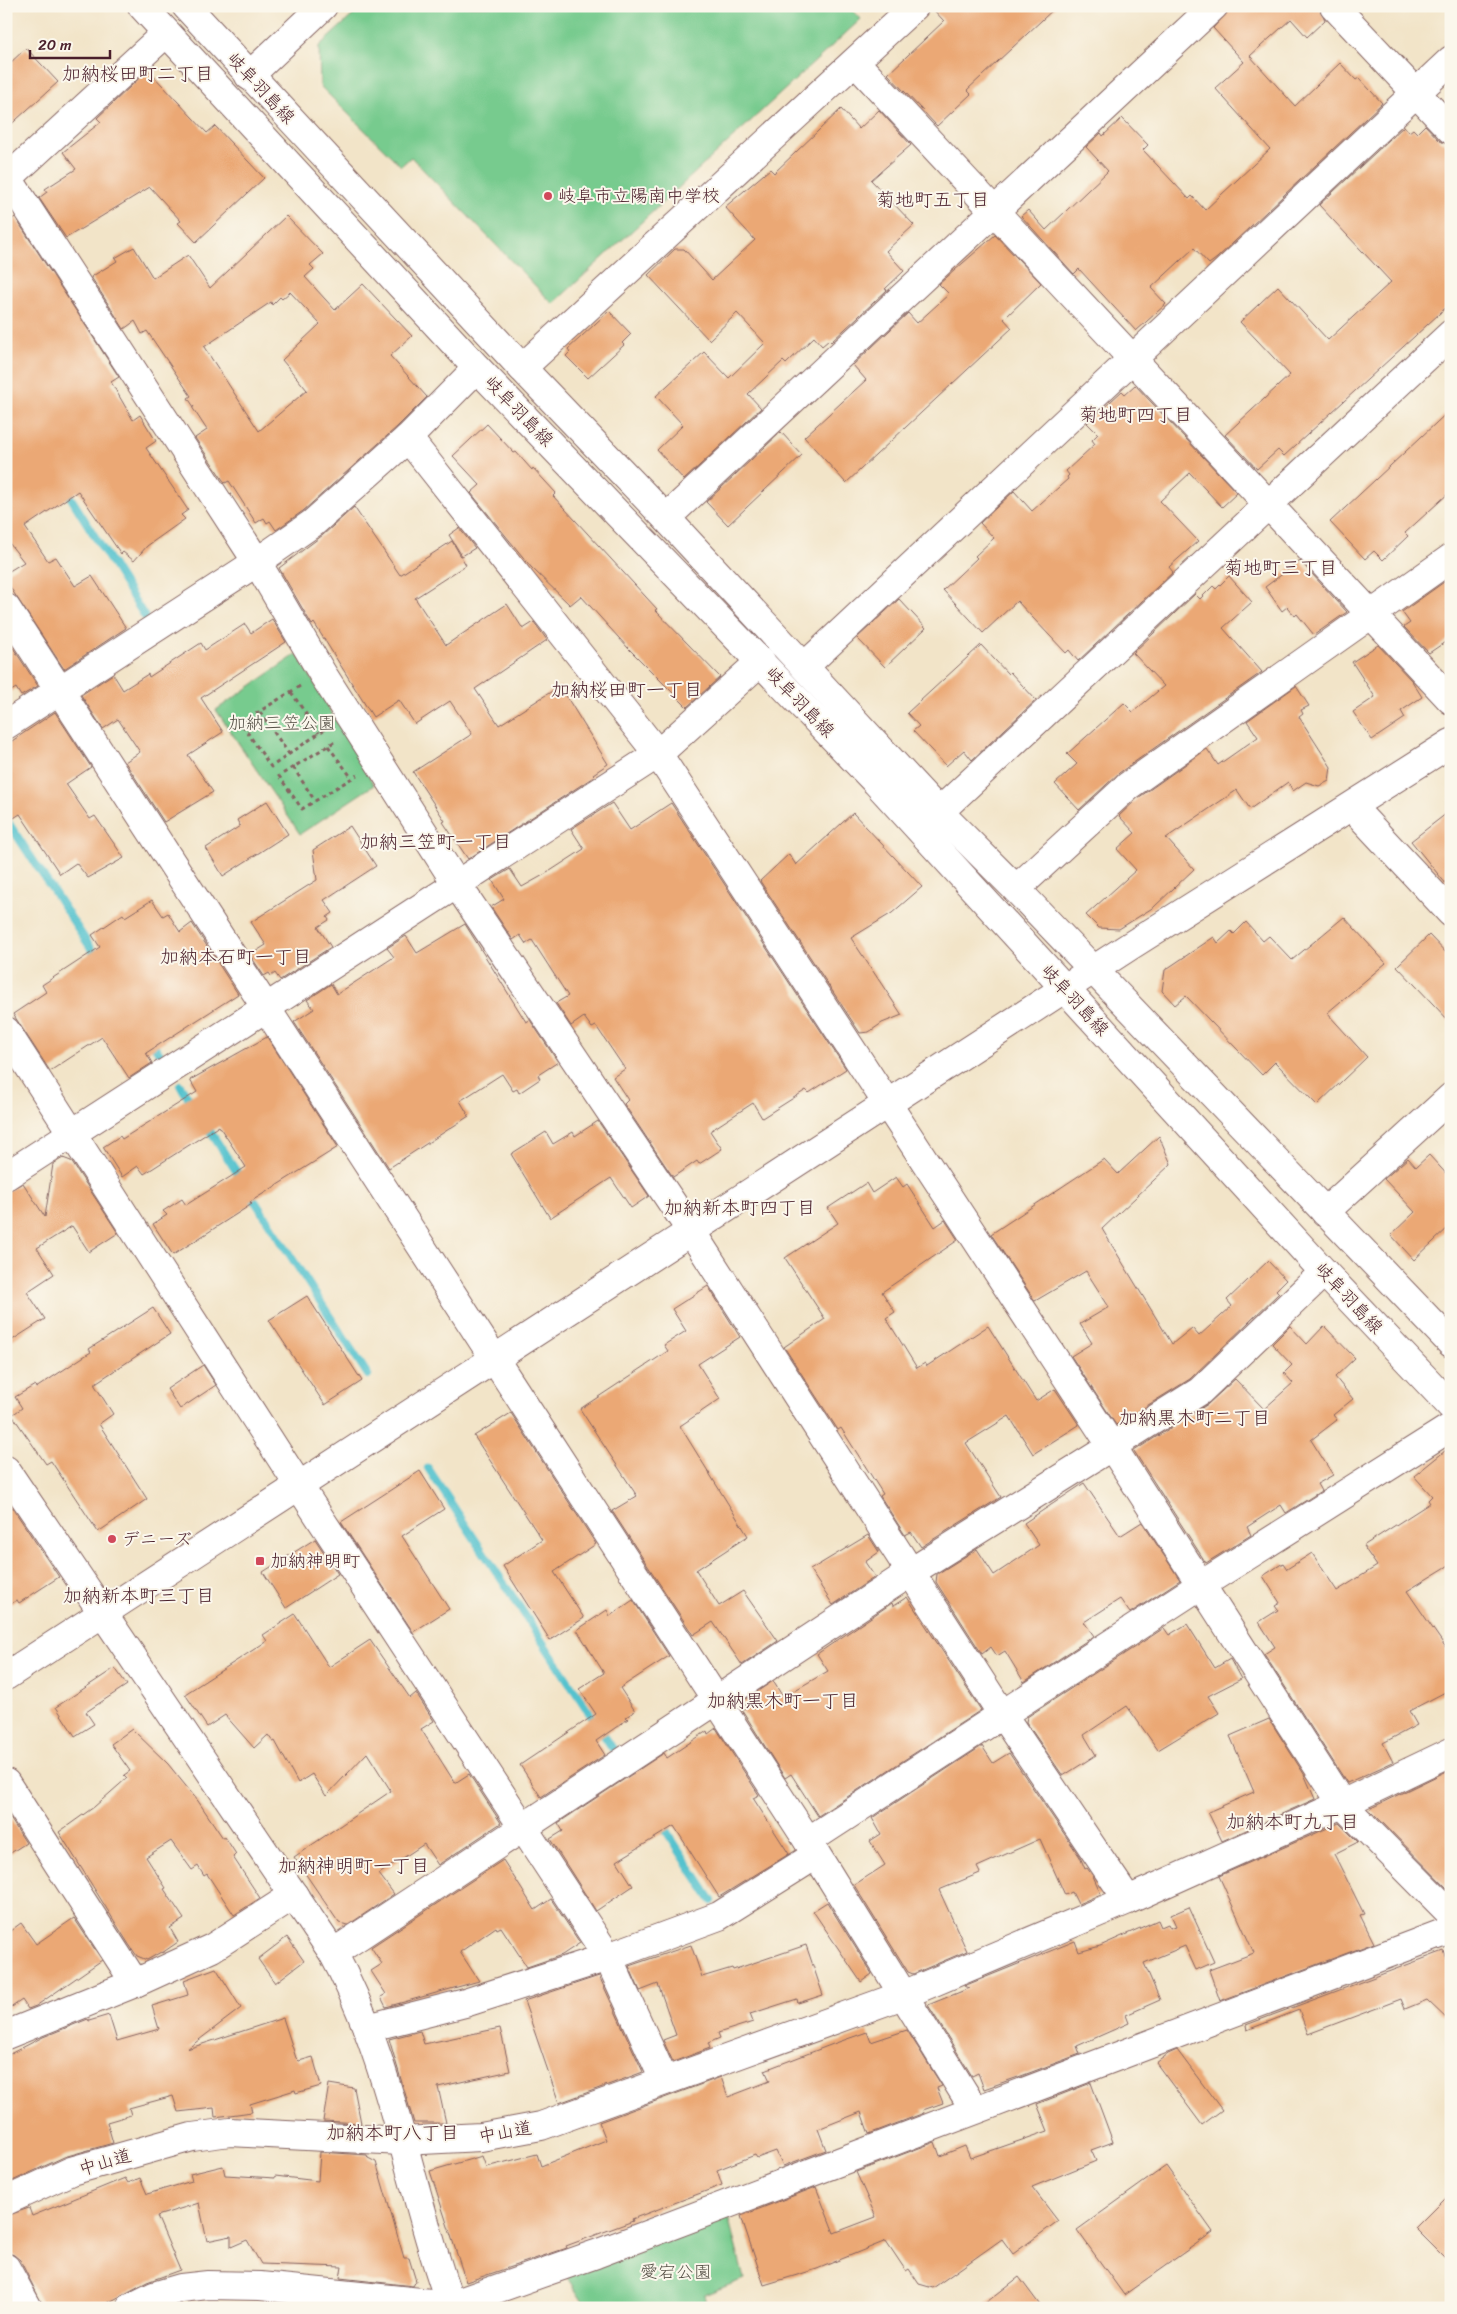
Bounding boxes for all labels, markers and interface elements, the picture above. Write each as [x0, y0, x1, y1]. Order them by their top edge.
scale bar [30, 28, 110, 60]
text: 20 m [38, 32, 72, 58]
street label: 岐阜羽島線 [219, 44, 303, 132]
district label: 加納桜田町二丁目 [62, 57, 214, 90]
place label: 岐阜市立陽南中学校 [558, 180, 720, 212]
district label: 菊地町五丁目 [876, 183, 990, 216]
marker: 岐阜市立陽南中学校 [542, 190, 554, 202]
street label: 岐阜羽島線 [476, 368, 562, 454]
district label: 菊地町四丁目 [1079, 398, 1193, 431]
district label: 菊地町三丁目 [1224, 551, 1338, 584]
street label: 岐阜羽島線 [757, 659, 843, 745]
district label: 加納桜田町一丁目 [551, 673, 703, 706]
park label: 加納三笠公園 [228, 707, 336, 739]
district label: 加納三笠町一丁目 [360, 825, 512, 858]
district label: 加納本石町一丁目 [160, 940, 312, 973]
street label: 岐阜羽島線 [1033, 956, 1117, 1044]
district label: 加納新本町四丁目 [664, 1191, 816, 1224]
street label: 岐阜羽島線 [1307, 1254, 1391, 1342]
district label: 加納黒木町二丁目 [1119, 1401, 1271, 1434]
place label: デニーズ [122, 1523, 192, 1555]
marker: デニーズ [106, 1533, 118, 1545]
place label: 加納神明町 [270, 1545, 360, 1577]
marker: 加納神明町 [254, 1555, 266, 1567]
district label: 加納新本町三丁目 [63, 1579, 215, 1612]
district label: 加納黒木町一丁目 [707, 1684, 859, 1717]
district label: 加納本町九丁目 [1226, 1805, 1360, 1838]
district label: 加納神明町一丁目 [278, 1849, 430, 1882]
street label: 中山道 [476, 2112, 534, 2152]
district label: 加納本町八丁目 [326, 2116, 460, 2149]
street label: 中山道 [75, 2139, 135, 2185]
park label: 愛宕公園 [640, 2256, 712, 2288]

